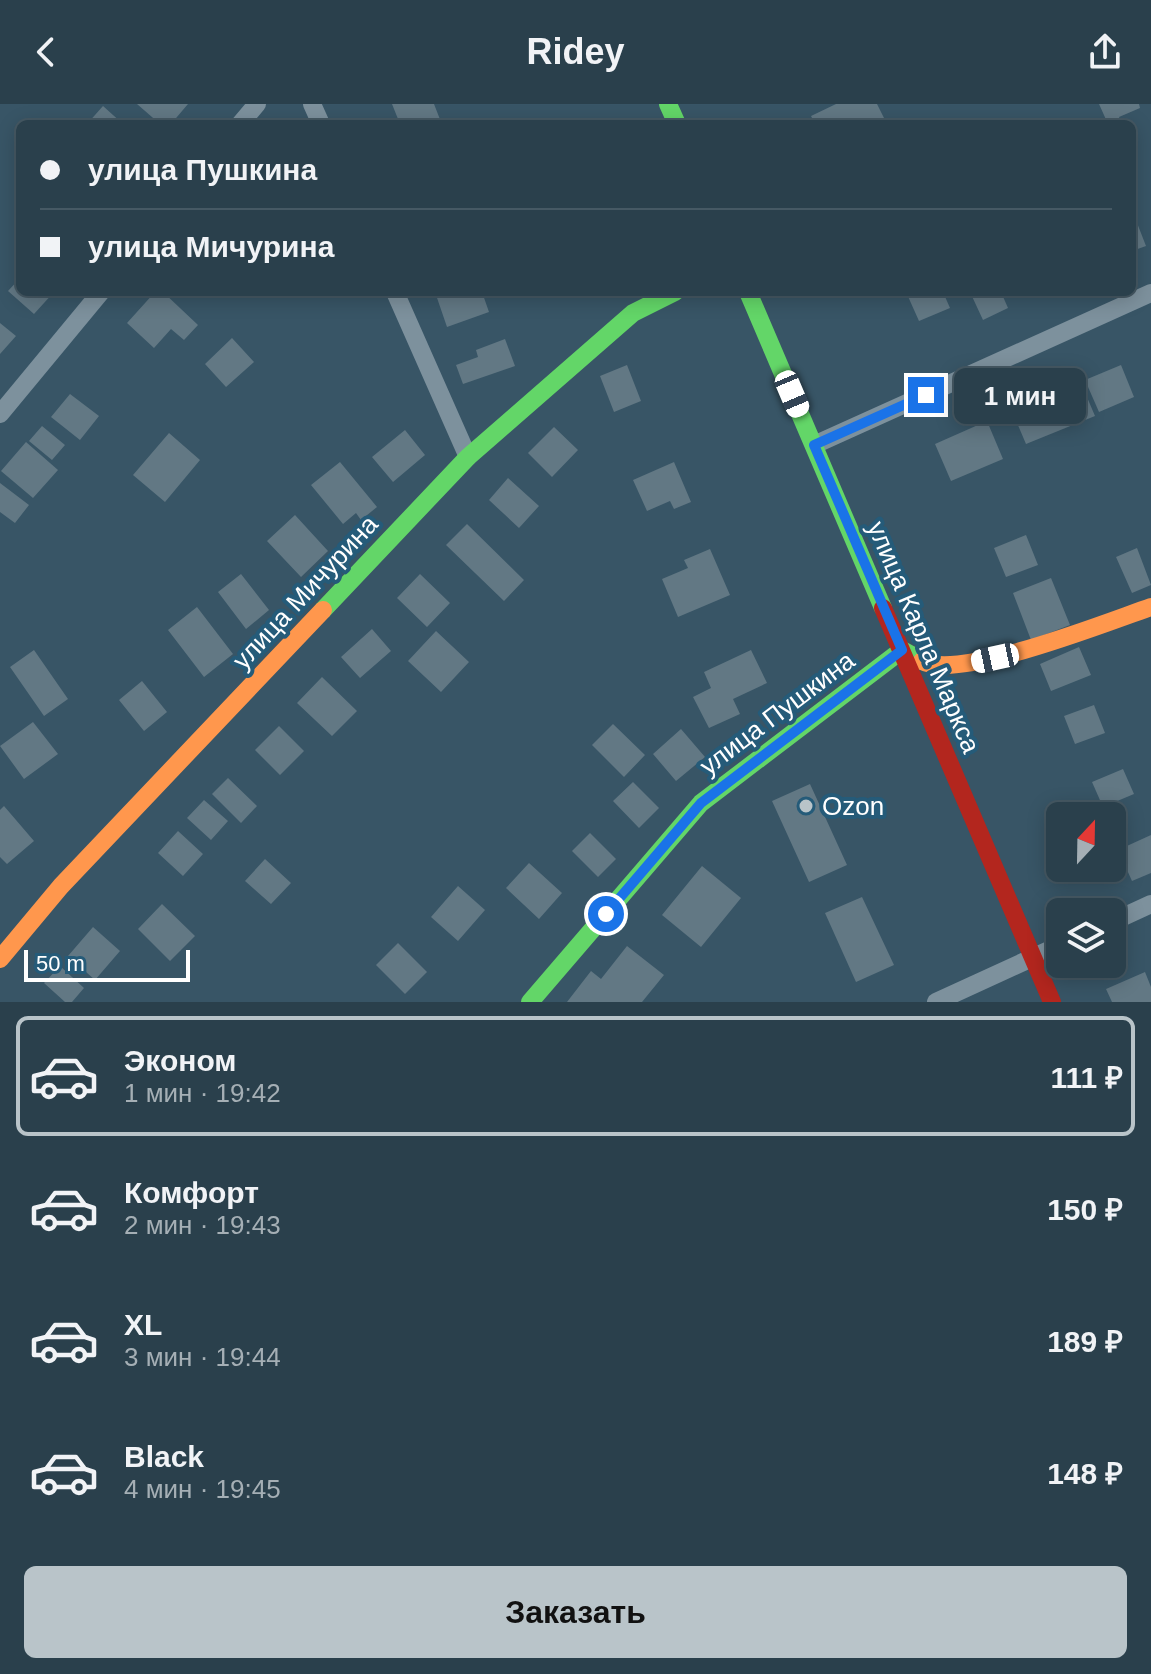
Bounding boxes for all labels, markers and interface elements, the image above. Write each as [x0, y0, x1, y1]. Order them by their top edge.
icon: back [24, 30, 68, 74]
icon: share [1083, 30, 1127, 74]
text: Ridey [526, 31, 625, 72]
text: улица Пушкина [88, 153, 317, 186]
text: улица Мичурина [88, 230, 334, 263]
car [772, 367, 812, 421]
callout: 1 мин [954, 367, 1086, 423]
route end [908, 377, 944, 413]
text: 1 мин [984, 381, 1056, 411]
street label: улица Мичурина [226, 509, 384, 675]
street label: улица Карла Маркса [862, 517, 987, 758]
car [969, 641, 1021, 675]
street label: улица Пушкина [694, 645, 861, 781]
place label: Ozon [822, 791, 884, 821]
marker: Ozon [797, 797, 815, 815]
north arrow [1046, 802, 1126, 882]
map controls [1046, 802, 1126, 978]
route start [588, 896, 624, 932]
button: layers [1046, 898, 1126, 978]
scale bar [24, 946, 190, 982]
text: 50 m [36, 951, 85, 976]
icon: car [28, 1040, 100, 1112]
text: Эконом [124, 1044, 237, 1077]
text: 111 ₽ [1050, 1061, 1123, 1094]
text: 1 мин · 19:42 [124, 1078, 281, 1108]
icon: car [28, 1172, 100, 1244]
text: Комфорт [124, 1176, 259, 1209]
text: 150 ₽ [1047, 1193, 1123, 1226]
text: 2 мин · 19:43 [124, 1210, 281, 1240]
icon: car [28, 1304, 100, 1376]
text: XL [124, 1308, 162, 1341]
text: 189 ₽ [1047, 1325, 1123, 1358]
text: 3 мин · 19:44 [124, 1342, 281, 1372]
icon: car [28, 1436, 100, 1508]
text: Black [124, 1440, 204, 1473]
text: 148 ₽ [1047, 1457, 1123, 1490]
text: 4 мин · 19:45 [124, 1474, 281, 1504]
button: Заказать [24, 1566, 1127, 1658]

